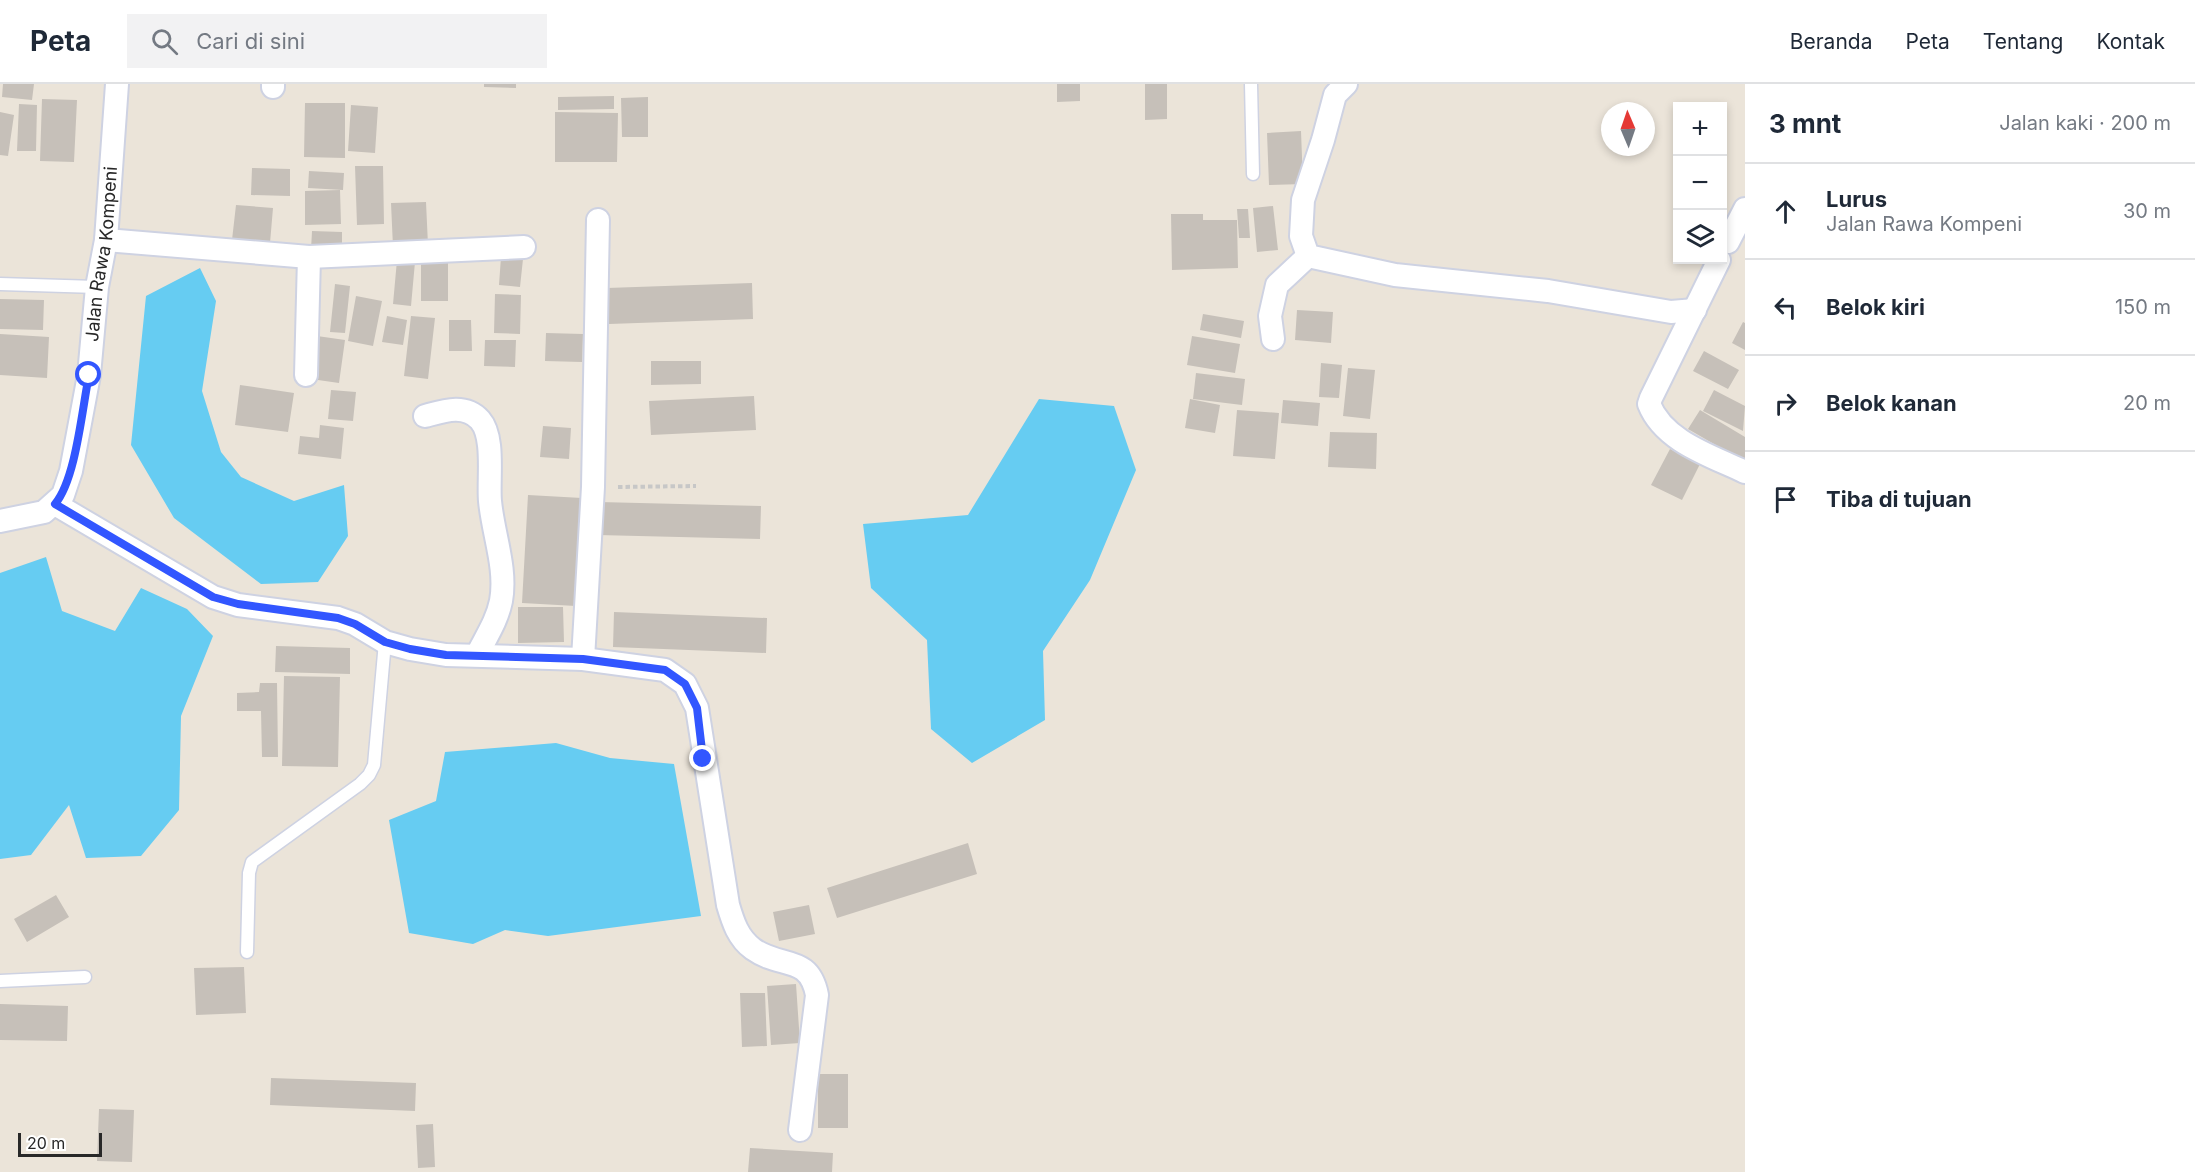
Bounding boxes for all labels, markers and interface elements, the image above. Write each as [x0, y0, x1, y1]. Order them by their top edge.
search box [127, 14, 547, 68]
text: Peta [30, 24, 91, 58]
icon: search [148, 25, 181, 58]
text: Cari di sini [196, 28, 305, 54]
text: Beranda [1790, 29, 1872, 54]
text: Peta [1905, 29, 1950, 54]
text: Tentang [1983, 29, 2063, 54]
text: Kontak [2096, 29, 2165, 54]
north arrow [1601, 102, 1655, 156]
map controls [1673, 102, 1727, 264]
button: + [1673, 102, 1727, 156]
text: 3 mnt [1769, 108, 1841, 139]
text: Jalan kaki · 200 m [1999, 111, 2171, 135]
button: − [1673, 156, 1727, 210]
street label: Jalan Rawa Kompeni [81, 166, 121, 343]
text: Lurus [1826, 186, 1887, 212]
icon: ahead [1769, 195, 1802, 228]
text: 30 m [2123, 199, 2171, 223]
button: layers [1673, 210, 1727, 264]
text: Jalan Rawa Kompeni [1826, 212, 2022, 236]
icon: left [1769, 291, 1802, 324]
text: Belok kiri [1826, 294, 1925, 320]
text: 150 m [2115, 295, 2171, 319]
route start [75, 361, 101, 387]
icon: right [1769, 387, 1802, 420]
text: Belok kanan [1826, 390, 1957, 416]
text: 20 m [2123, 391, 2171, 415]
icon: arrive [1769, 483, 1802, 516]
text: Tiba di tujuan [1826, 486, 1972, 512]
route end [689, 745, 715, 771]
scale bar [18, 1130, 102, 1158]
text: 20 m [27, 1133, 65, 1153]

